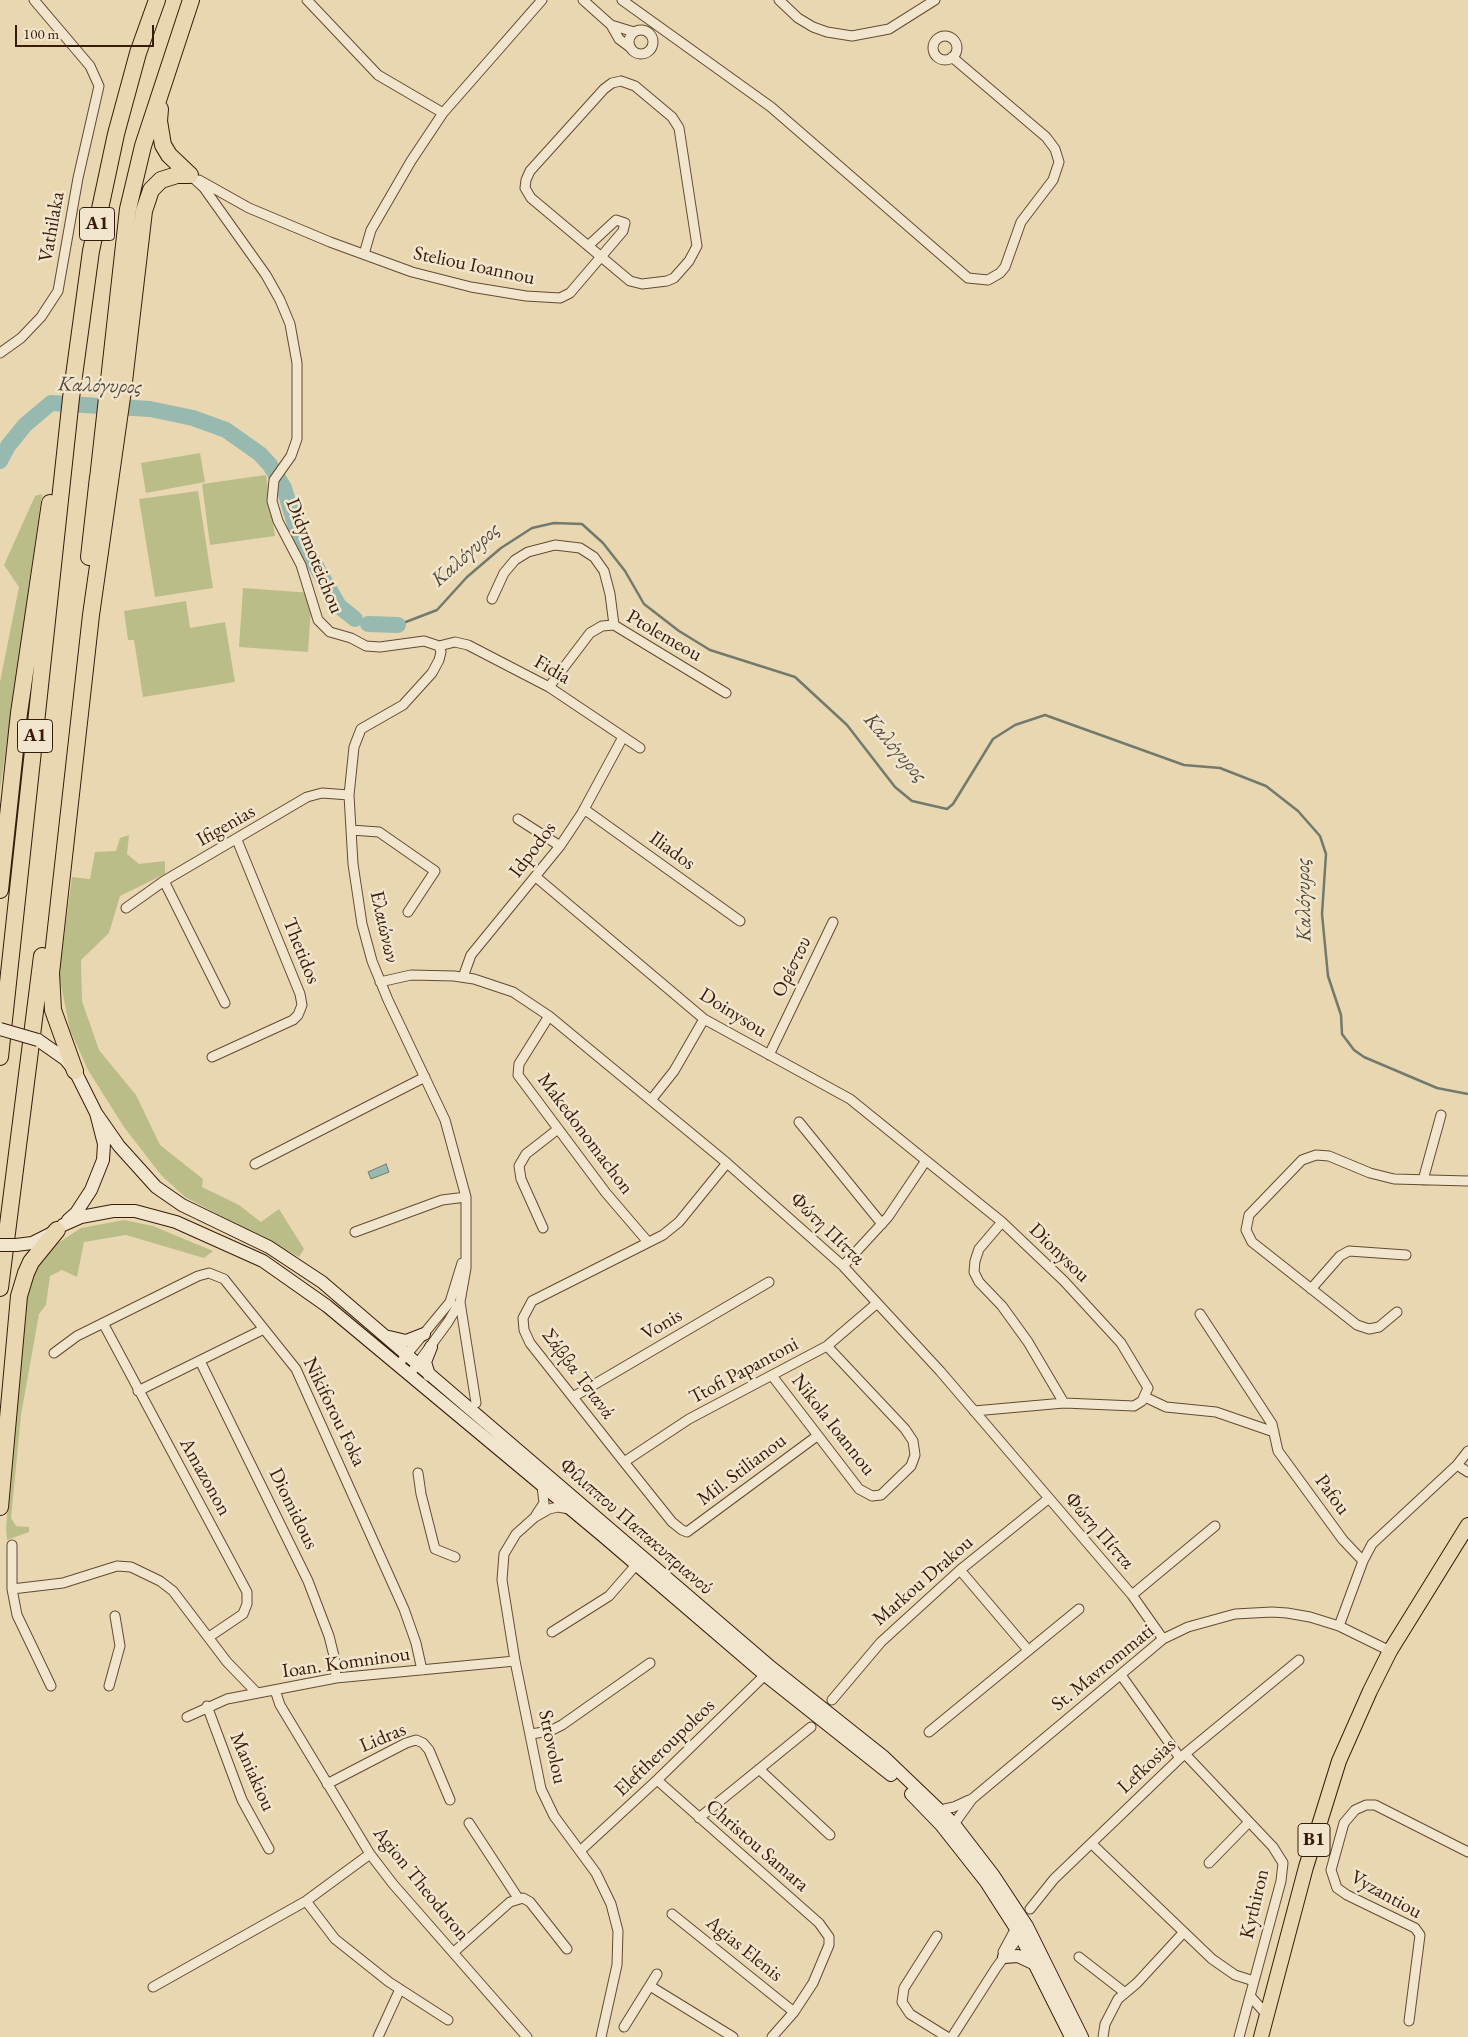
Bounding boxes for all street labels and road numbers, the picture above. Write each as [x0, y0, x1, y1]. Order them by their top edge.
street label: Vathilaka [34, 190, 70, 264]
road number: A1 [80, 208, 114, 240]
street label: Steliou Ioannou [411, 241, 537, 291]
street label: Didymoteichou [280, 495, 348, 617]
street label: Ptolemeou [622, 605, 706, 667]
street label: Fidia [529, 650, 575, 690]
road number: A1 [18, 719, 52, 752]
street label: Ifigenias [192, 800, 260, 852]
street label: Idpodos [504, 817, 562, 883]
street label: Iliados [644, 826, 700, 876]
street label: Ελαιώνων [364, 889, 404, 965]
street label: Thetidos [277, 914, 325, 988]
street label: Ορέστου [767, 933, 817, 1001]
street label: Doinysou [695, 983, 771, 1043]
street label: Makedonomachon [532, 1069, 638, 1199]
street label: Φώτη Πίττα [785, 1188, 869, 1270]
street label: Dionysou [1024, 1218, 1094, 1288]
street label: Vonis [637, 1304, 687, 1346]
street label: Σάββα Τσιανά [536, 1324, 620, 1424]
street label: Ttofi Papantoni [685, 1332, 803, 1410]
street label: Nikiforou Foka [297, 1353, 371, 1471]
street label: Nikola Ioannou [786, 1369, 880, 1481]
street label: Mil. Stilianou [693, 1429, 791, 1511]
street label: Amazonon [174, 1434, 236, 1520]
street label: Φίλιππου Παπακυπριανού [554, 1454, 718, 1600]
street label: Diomidous [263, 1464, 323, 1554]
street label: Pafou [1309, 1470, 1355, 1520]
street label: Φώτη Πίττα [1059, 1488, 1139, 1574]
street label: Markou Drakou [868, 1531, 978, 1631]
street label: St. Mavrommati [1047, 1619, 1159, 1717]
street label: Ioan. Komninou [280, 1642, 412, 1684]
street label: Eleftheroupoleos [610, 1694, 720, 1802]
street label: Strovolou [532, 1708, 572, 1786]
street label: Lidras [356, 1718, 410, 1758]
street label: Maniakiou [224, 1729, 280, 1815]
street label: Lefkosias [1113, 1733, 1181, 1799]
street label: Christou Samara [701, 1795, 813, 1897]
street label: Agion Theodoron [368, 1822, 474, 1946]
road number: B1 [1298, 1824, 1330, 1856]
street label: Vyzantiou [1346, 1866, 1426, 1924]
street label: Kythiron [1235, 1867, 1275, 1941]
street label: Agias Elenis [701, 1911, 787, 1987]

